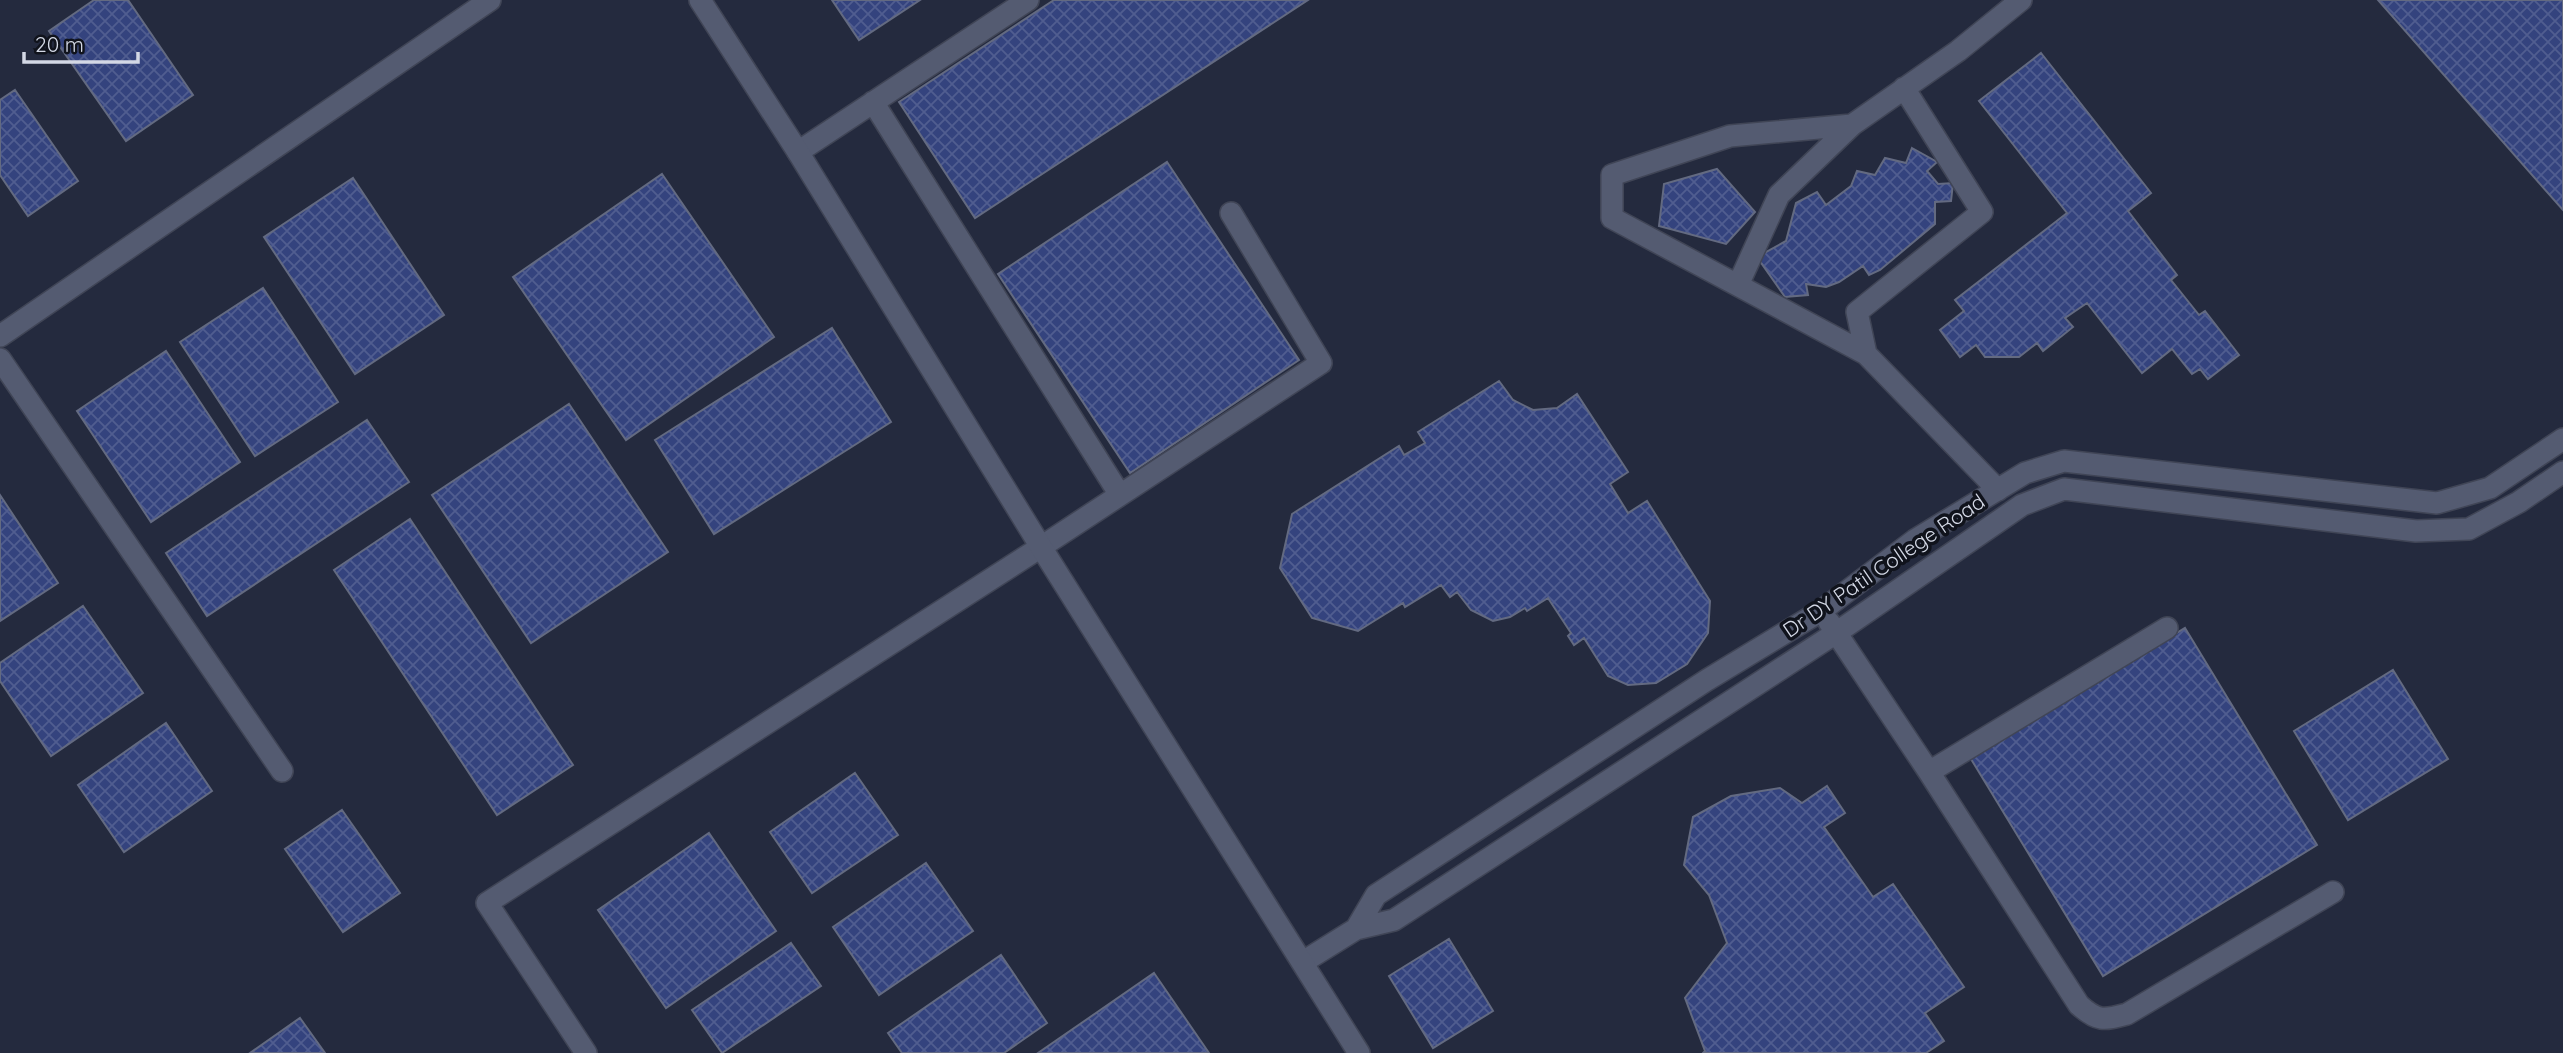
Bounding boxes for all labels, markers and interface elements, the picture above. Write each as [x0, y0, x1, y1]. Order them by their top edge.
scale bar [24, 21, 138, 65]
text: 20 m [35, 31, 84, 57]
street label: Dr DY Patil College Road [1777, 488, 1989, 643]

